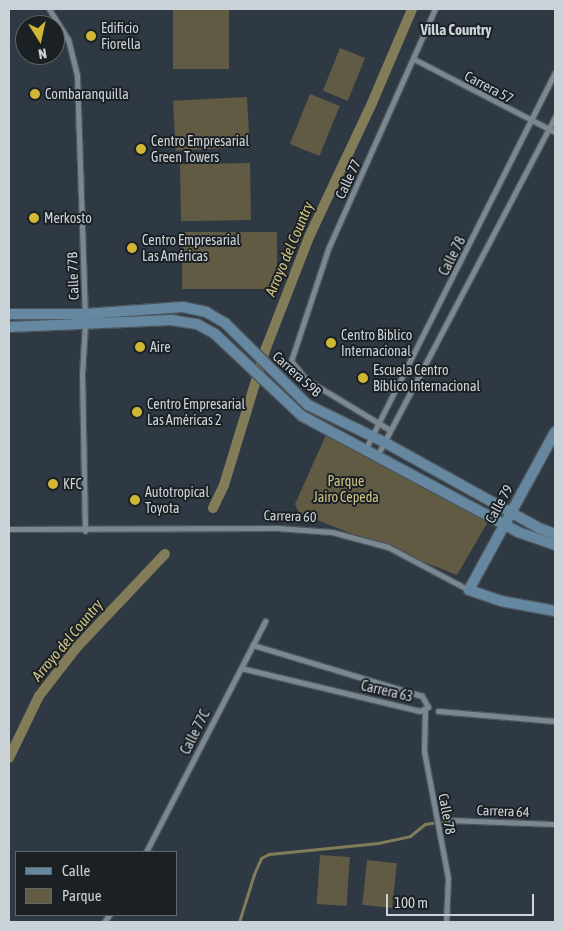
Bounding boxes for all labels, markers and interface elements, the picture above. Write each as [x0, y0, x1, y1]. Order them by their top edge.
north arrow [15, 15, 65, 65]
place label: Edificio Fiorella [101, 20, 141, 52]
district label: Villa Country [420, 21, 492, 39]
marker: Edificio Fiorella [85, 30, 97, 42]
text: N [37, 45, 48, 62]
street label: Carrera 57 [462, 67, 516, 107]
place label: Combaranquilla [45, 86, 129, 102]
marker: Combaranquilla [29, 88, 41, 100]
place label: Centro Empresarial Green Towers [151, 133, 249, 166]
marker: Centro Empresarial Green Towers [135, 143, 147, 155]
street label: Calle 77 [332, 157, 364, 201]
water label: Arroyo del Country [261, 199, 317, 299]
place label: Merkosto [44, 210, 92, 226]
marker: Merkosto [28, 212, 40, 224]
place label: Centro Empresarial Las Américas [142, 232, 240, 264]
street label: Calle 78 [435, 234, 469, 278]
marker: Centro Empresarial Las Américas [126, 242, 138, 254]
street label: Calle 77B [64, 252, 82, 300]
place label: Centro Biblico Internacional [341, 327, 412, 360]
marker: Centro Biblico Internacional [325, 337, 337, 349]
place label: Aire [150, 339, 171, 355]
marker: Aire [134, 341, 146, 353]
street label: Carrera 59B [269, 348, 325, 400]
place label: Escuela Centro Bíblico Internacional [373, 362, 480, 394]
marker: Escuela Centro Bíblico Internacional [357, 372, 369, 384]
place label: Centro Empresarial Las Américas 2 [147, 396, 245, 428]
marker: Centro Empresarial Las Américas 2 [131, 406, 143, 418]
park label: Parque Jairo Cepeda [313, 473, 379, 506]
place label: KFC [63, 476, 82, 492]
marker: KFC [47, 478, 59, 490]
street label: Calle 79 [482, 482, 516, 526]
place label: Autotropical Toyota [145, 484, 209, 516]
marker: Autotropical Toyota [129, 494, 141, 506]
street label: Carrera 60 [263, 507, 317, 525]
water label: Arroyo del Country [28, 596, 106, 684]
street label: Carrera 63 [359, 677, 415, 705]
street label: Calle 77C [177, 707, 213, 757]
street label: Calle 78 [435, 792, 459, 836]
street label: Carrera 64 [476, 802, 530, 820]
legend [15, 851, 178, 916]
text: Calle [62, 862, 90, 879]
scale bar [389, 884, 536, 916]
text: Parque [62, 887, 102, 904]
text: 100 m [394, 894, 428, 911]

